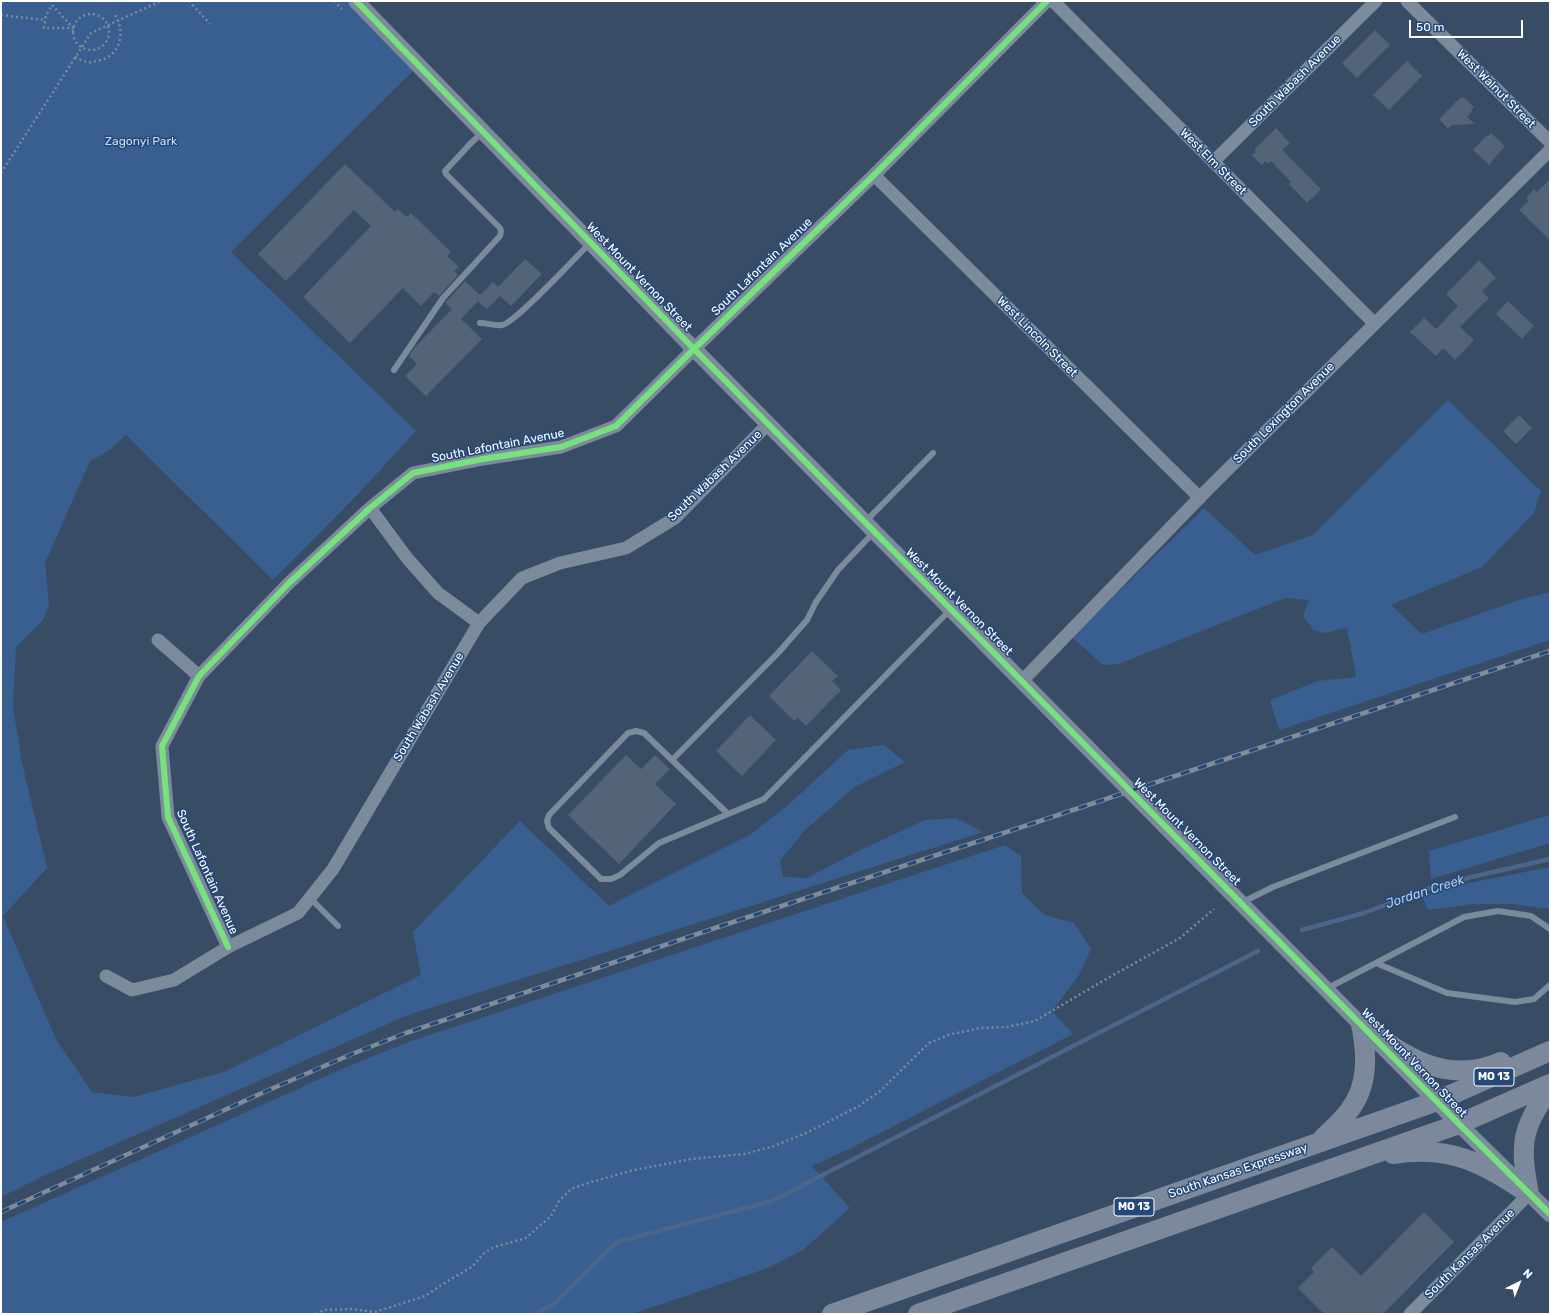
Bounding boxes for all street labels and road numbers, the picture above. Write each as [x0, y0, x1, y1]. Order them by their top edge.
street label: South Wabash Avenue [1246, 32, 1344, 130]
street label: West Walnut Street [1454, 47, 1538, 131]
street label: West Elm Street [1177, 126, 1249, 198]
street label: South Lafontain Avenue [708, 215, 816, 319]
street label: West Mount Vernon Street [583, 220, 695, 334]
street label: West Lincoln Street [994, 294, 1080, 380]
street label: South Lexington Avenue [1230, 359, 1338, 467]
street label: South Lafontain Avenue [430, 426, 566, 466]
street label: South Wabash Avenue [665, 428, 765, 524]
street label: West Mount Vernon Street [902, 545, 1016, 659]
street label: South Wabash Avenue [391, 650, 467, 764]
street label: West Mount Vernon Street [1130, 775, 1244, 889]
street label: South Lafontain Avenue [173, 807, 241, 937]
street label: West Mount Vernon Street [1358, 1006, 1470, 1120]
road number: MO 13 [1474, 1068, 1514, 1086]
street label: South Kansas Expressway [1167, 1140, 1309, 1202]
road number: MO 13 [1114, 1198, 1154, 1216]
street label: South Kansas Avenue [1422, 1206, 1518, 1302]

